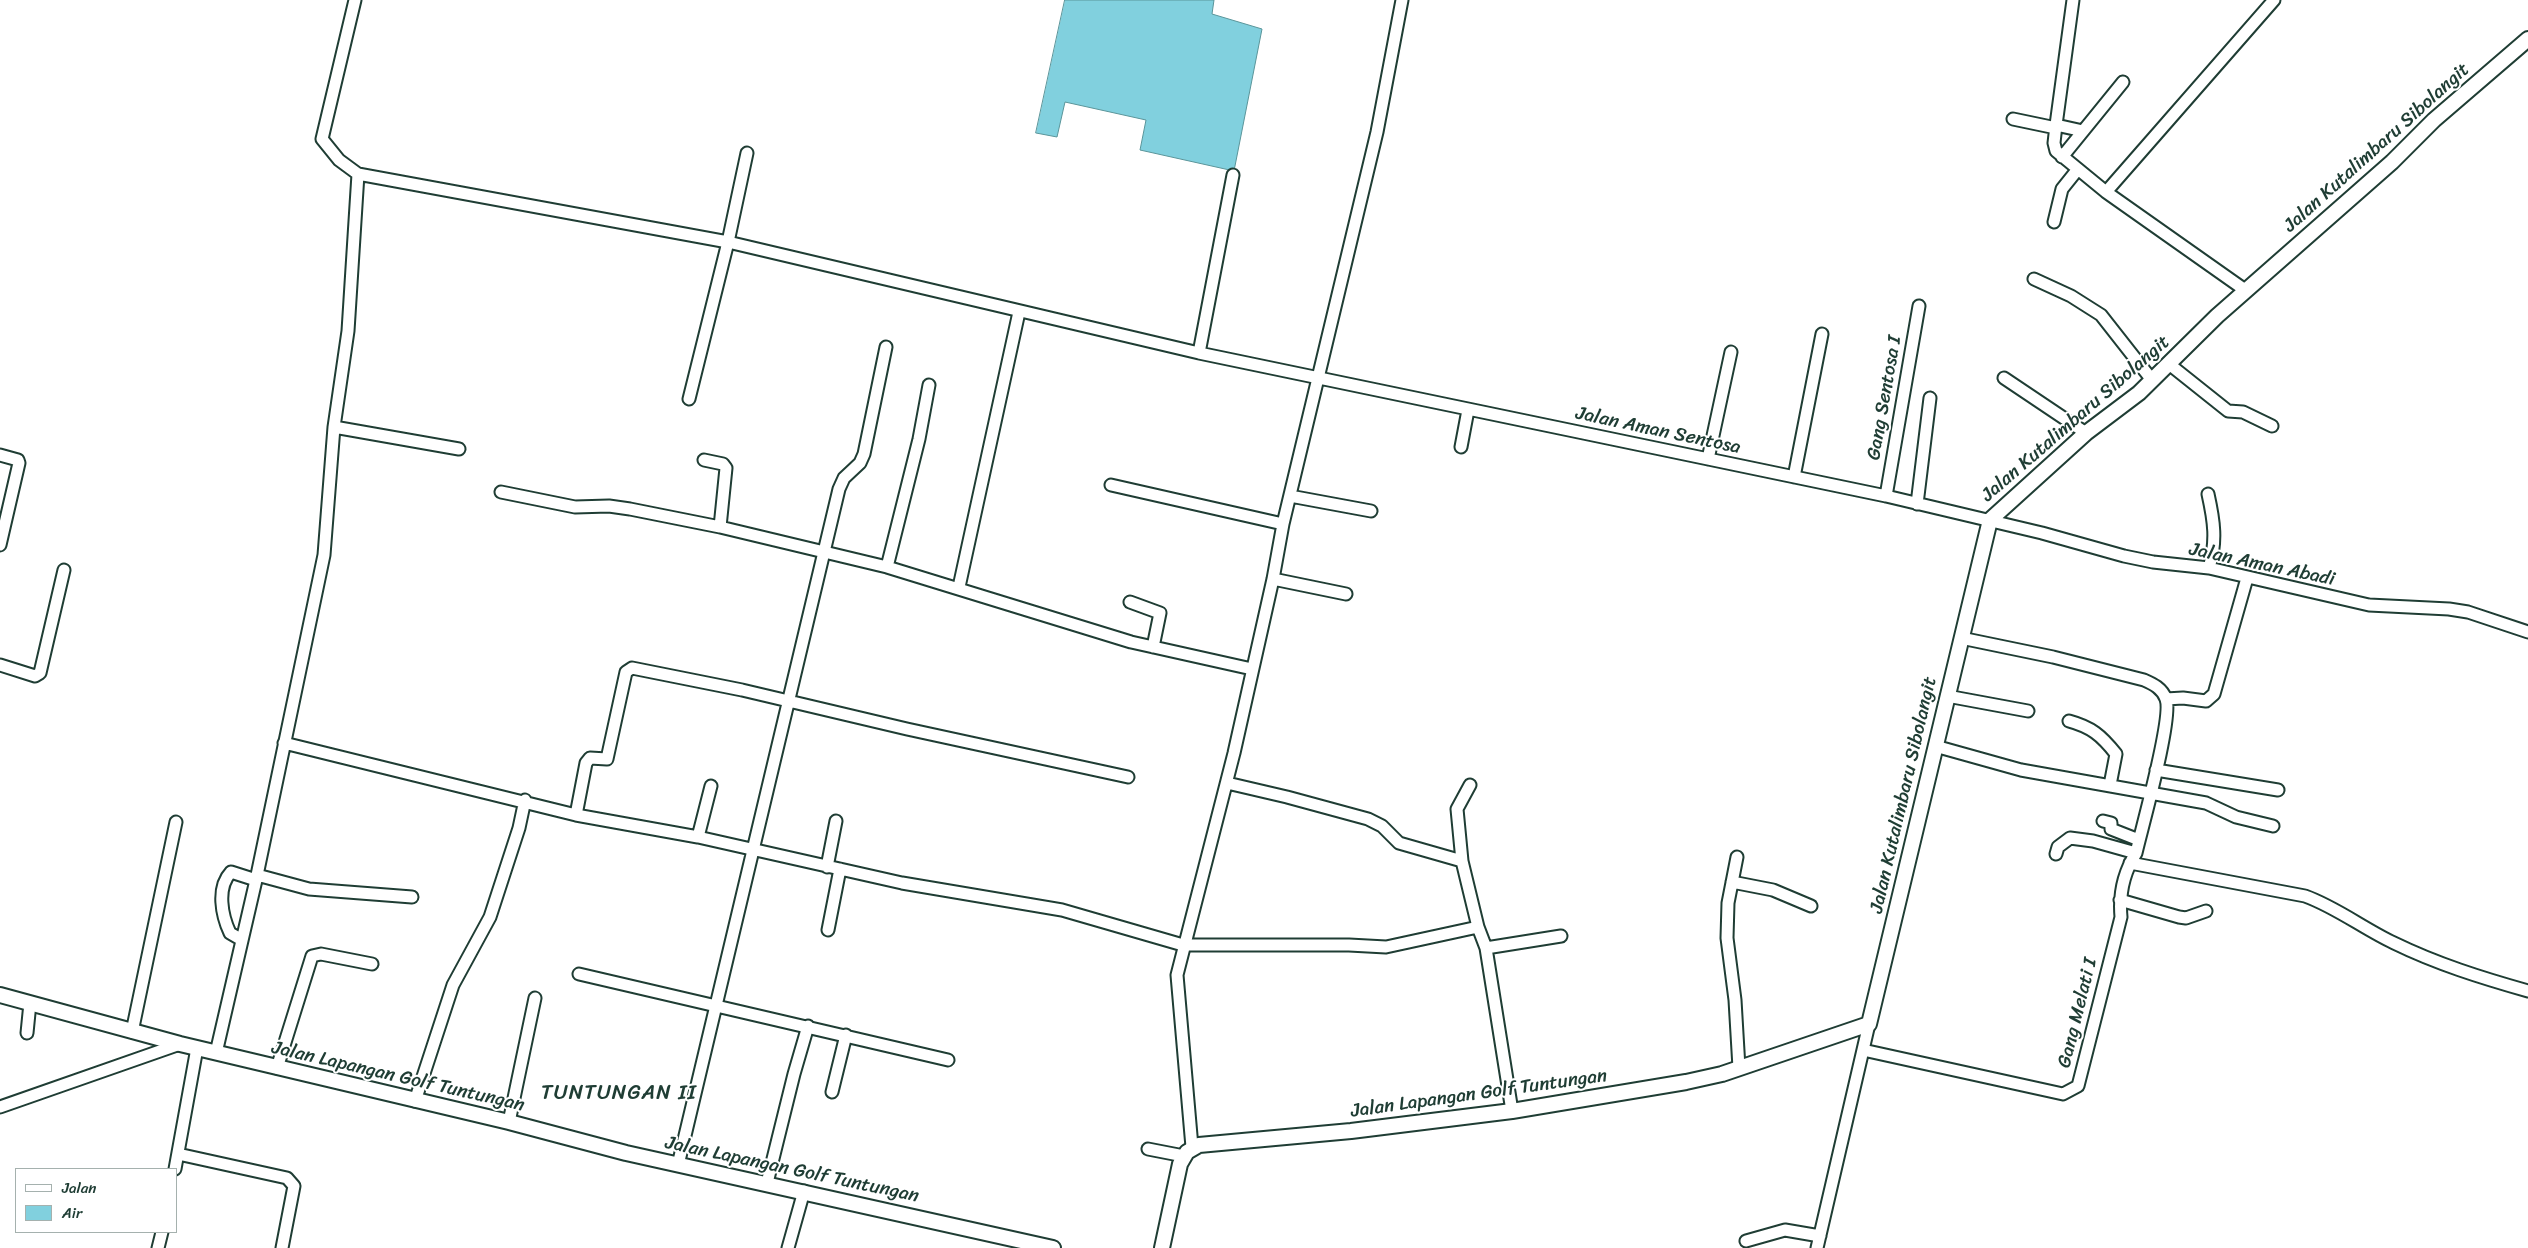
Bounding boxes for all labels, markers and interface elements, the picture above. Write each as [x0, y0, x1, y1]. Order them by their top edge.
street label: Jalan Kutalimbaru Sibolangit [2279, 59, 2475, 237]
street label: Jalan Kutalimbaru Sibolangit [1977, 331, 2175, 507]
street label: Gang Sentosa I [1863, 334, 1907, 462]
street label: Jalan Aman Sentosa [1574, 402, 1742, 460]
street label: Jalan Aman Abadi [2187, 538, 2337, 592]
street label: Jalan Kutalimbaru Sibolangit [1866, 675, 1942, 915]
street label: Gang Melati I [2053, 956, 2103, 1070]
street label: Jalan Lapangan Golf Tuntungan [269, 1037, 527, 1117]
street label: Jalan Lapangan Golf Tuntungan [1349, 1065, 1609, 1123]
district label: TUNTUNGAN II [541, 1081, 697, 1107]
street label: Jalan Lapangan Golf Tuntungan [663, 1132, 921, 1208]
legend [15, 1168, 178, 1233]
text: Jalan [62, 1175, 96, 1201]
text: Air [62, 1200, 82, 1226]

